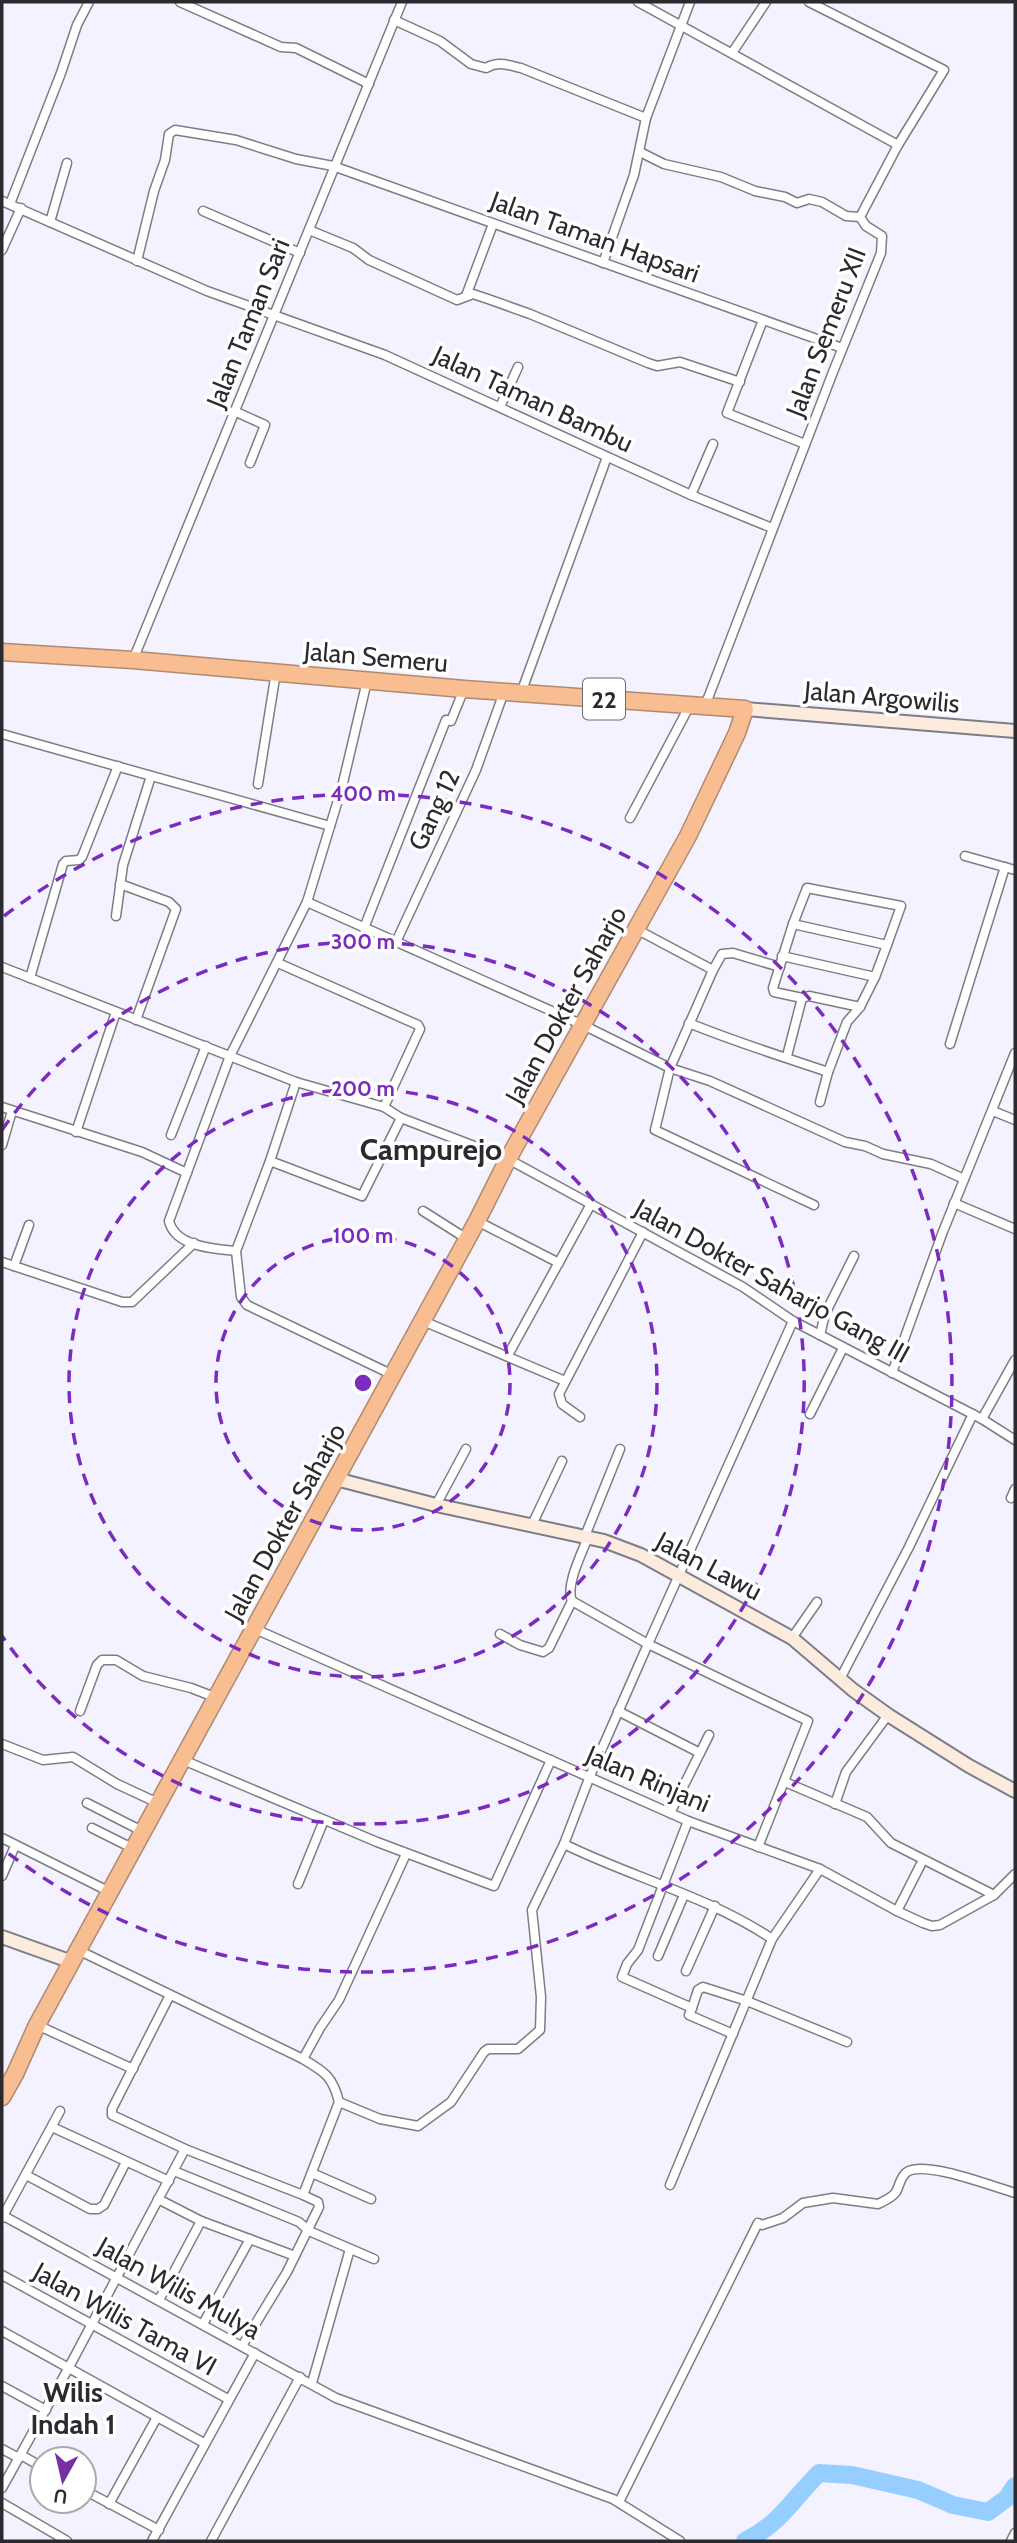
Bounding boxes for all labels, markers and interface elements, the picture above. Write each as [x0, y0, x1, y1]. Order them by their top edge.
street label: Jalan Taman Hapsari [485, 184, 704, 290]
street label: Jalan Taman Sari [199, 234, 296, 413]
street label: Jalan Semeru XII [779, 243, 873, 422]
street label: Jalan Taman Bambu [427, 338, 638, 459]
street label: Jalan Semeru [302, 635, 449, 679]
street label: Jalan Argowilis [802, 674, 961, 720]
road number: 22 [583, 678, 625, 720]
street label: Gang 12 [401, 765, 467, 855]
text: 400 m [330, 781, 396, 806]
street label: Jalan Dokter Saharjo [498, 901, 634, 1110]
text: 300 m [331, 929, 395, 954]
text: 200 m [331, 1076, 395, 1101]
district label: Campurejo [360, 1131, 502, 1168]
street label: Jalan Dokter Saharjo Gang III [628, 1191, 915, 1370]
text: 100 m [333, 1223, 393, 1248]
centre of rings [351, 1371, 375, 1395]
street label: Jalan Dokter Saharjo [217, 1418, 353, 1627]
street label: Jalan Lawu [650, 1524, 768, 1607]
street label: Jalan Rinjani [580, 1738, 715, 1819]
street label: Jalan Wilis Mulya [91, 2229, 267, 2346]
street label: Jalan Wilis Tama VI [27, 2255, 222, 2383]
district label: Wilis Indah 1 [30, 2375, 116, 2441]
north arrow [28, 2445, 98, 2515]
text: U [52, 2484, 69, 2509]

